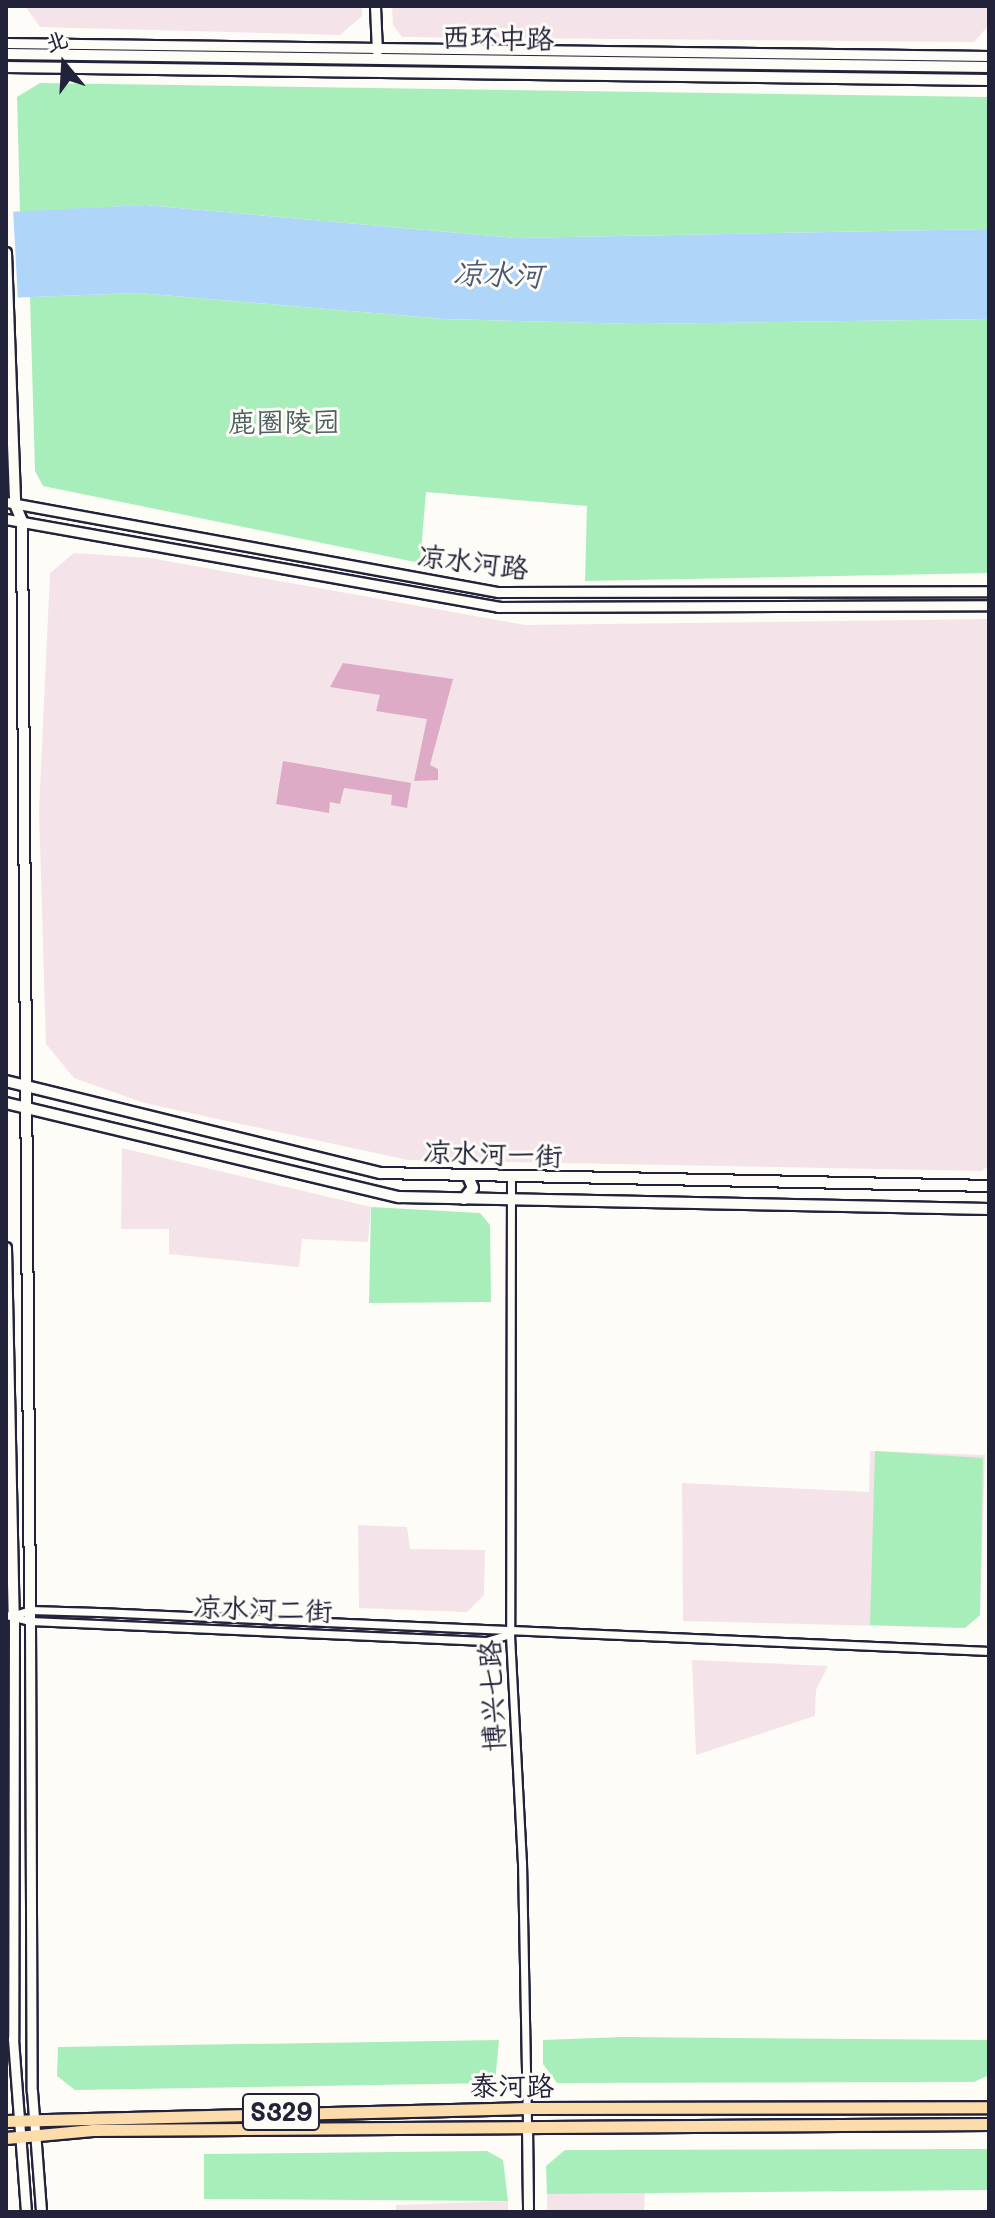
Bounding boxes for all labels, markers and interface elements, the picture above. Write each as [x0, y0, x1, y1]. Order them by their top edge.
street label: 西环中路 [442, 19, 554, 55]
north arrow [24, 24, 104, 104]
text: 北 [41, 24, 71, 58]
water label: 凉水河 [452, 253, 544, 293]
park label: 鹿圈陵园 [228, 404, 340, 438]
street label: 凉水河路 [415, 538, 531, 584]
street label: 凉水河一街 [422, 1134, 564, 1172]
street label: 凉水河二街 [192, 1589, 334, 1627]
street label: 博兴七路 [471, 1639, 511, 1753]
street label: 泰河路 [470, 2068, 554, 2102]
road number: S329 [241, 2090, 321, 2134]

